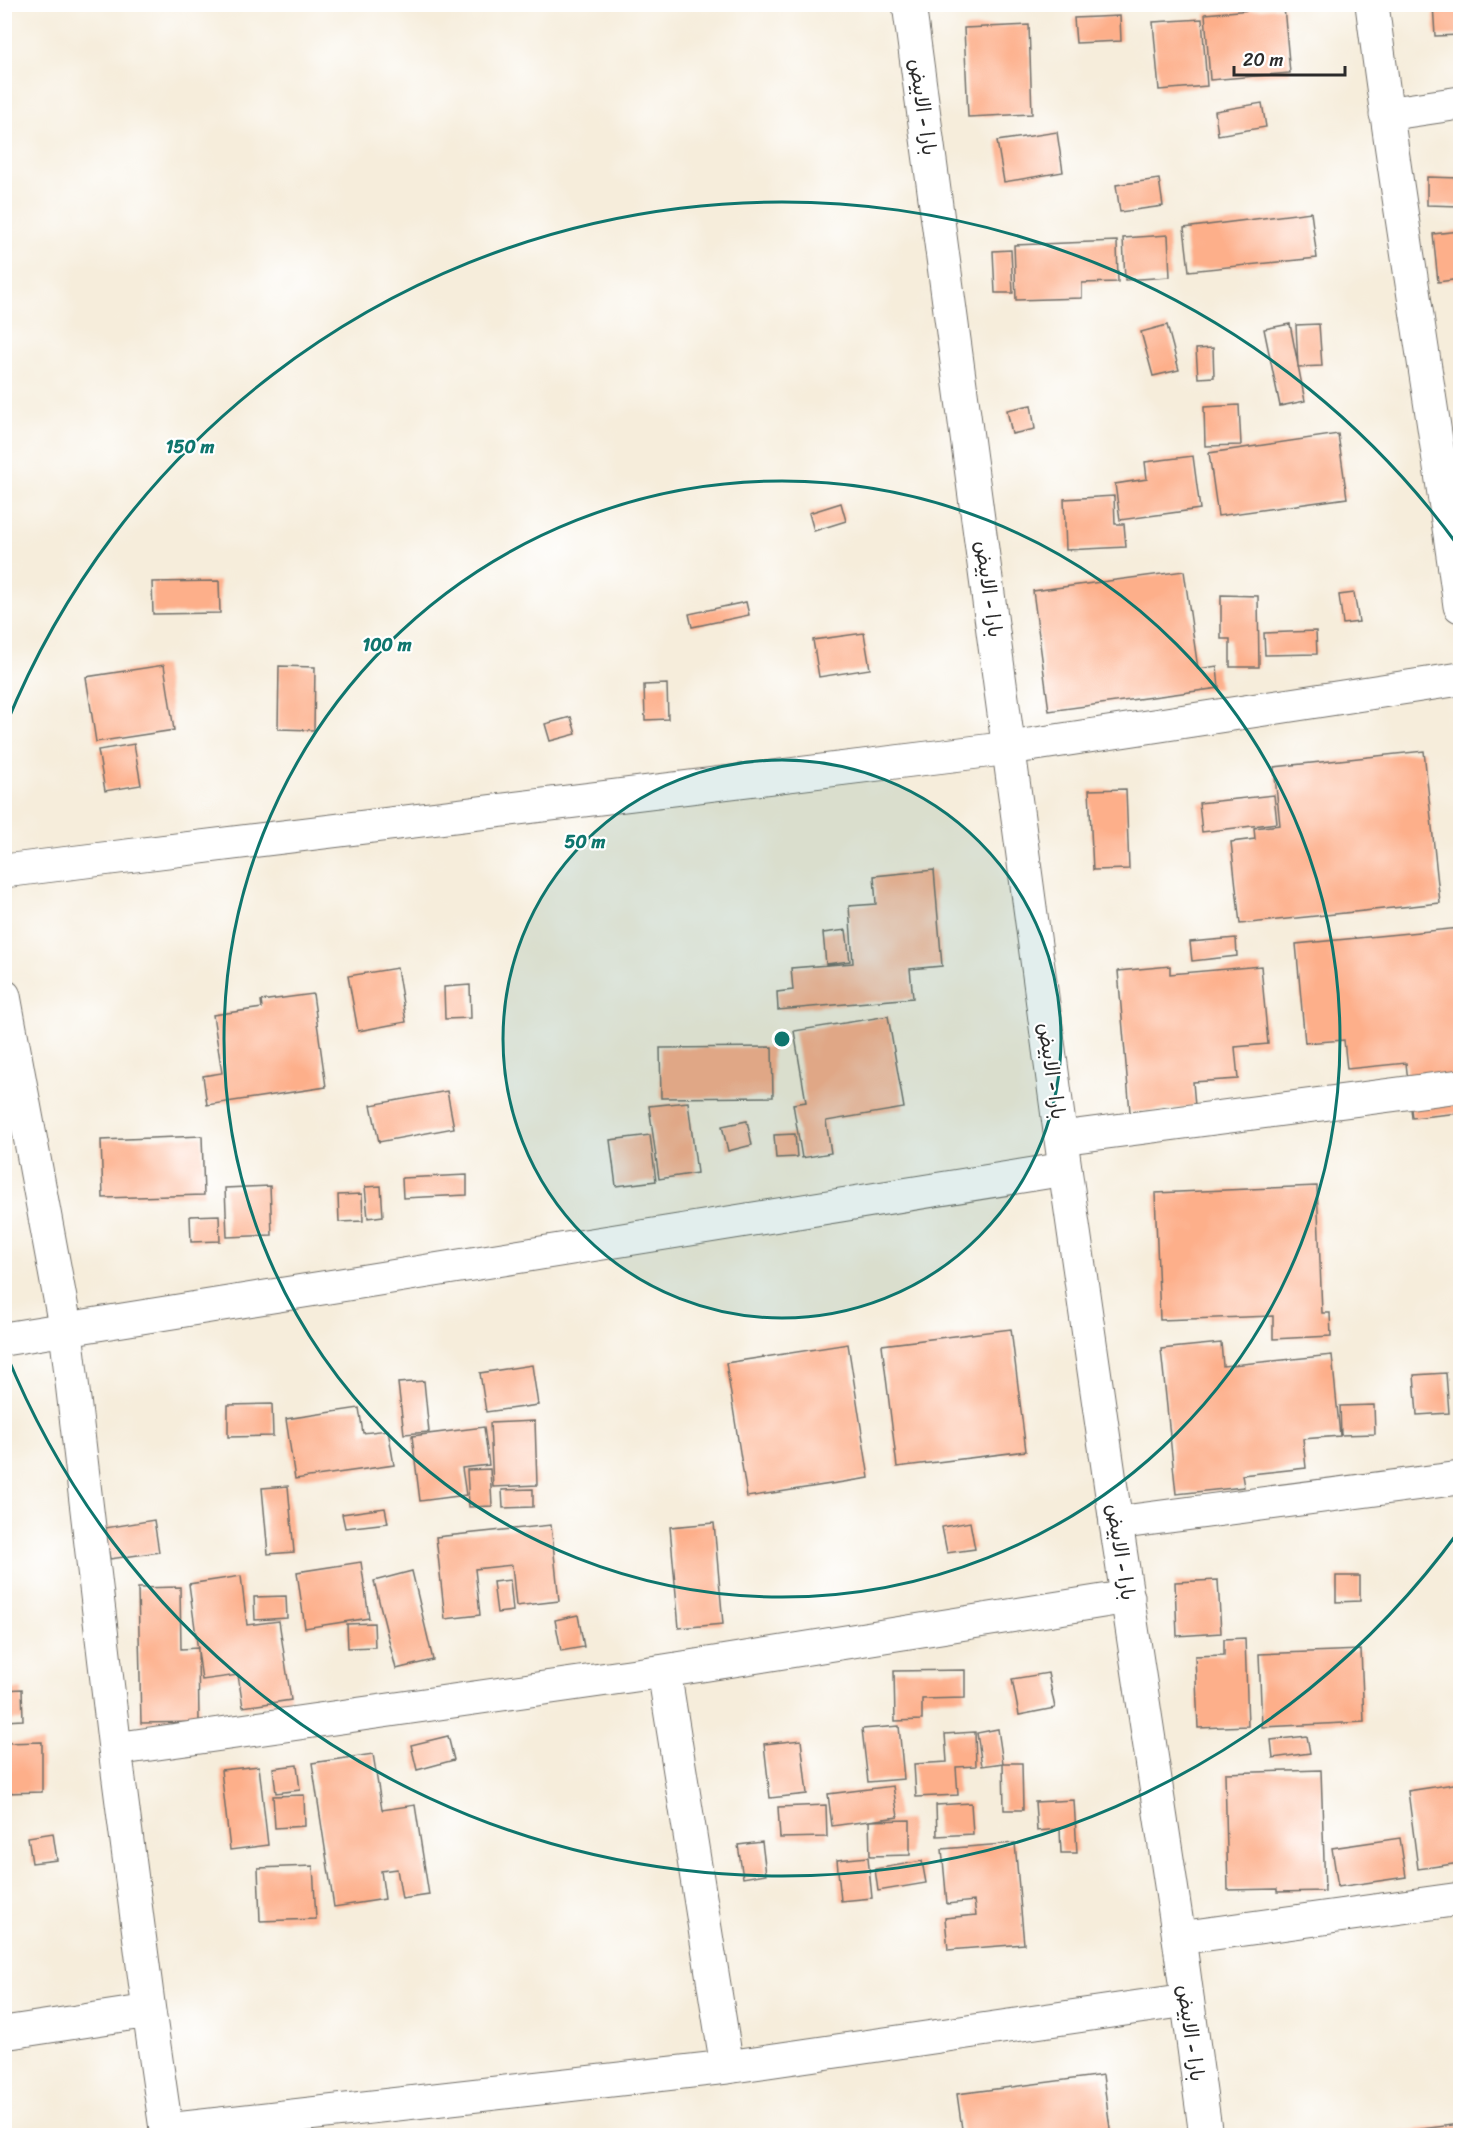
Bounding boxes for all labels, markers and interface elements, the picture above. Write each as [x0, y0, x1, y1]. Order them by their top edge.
scale bar [1234, 39, 1345, 77]
text: 20 m [1243, 44, 1283, 76]
street label: بارا - الابيض [898, 56, 947, 158]
text: 150 m [166, 431, 214, 463]
street label: بارا - الابيض [964, 538, 1013, 640]
text: 100 m [363, 629, 412, 661]
text: 50 m [565, 826, 606, 858]
street label: بارا - الابيض [1027, 1020, 1076, 1122]
centre of rings [772, 1029, 792, 1049]
street label: بارا - الابيض [1096, 1501, 1145, 1603]
street label: بارا - الابيض [1166, 1982, 1215, 2084]

